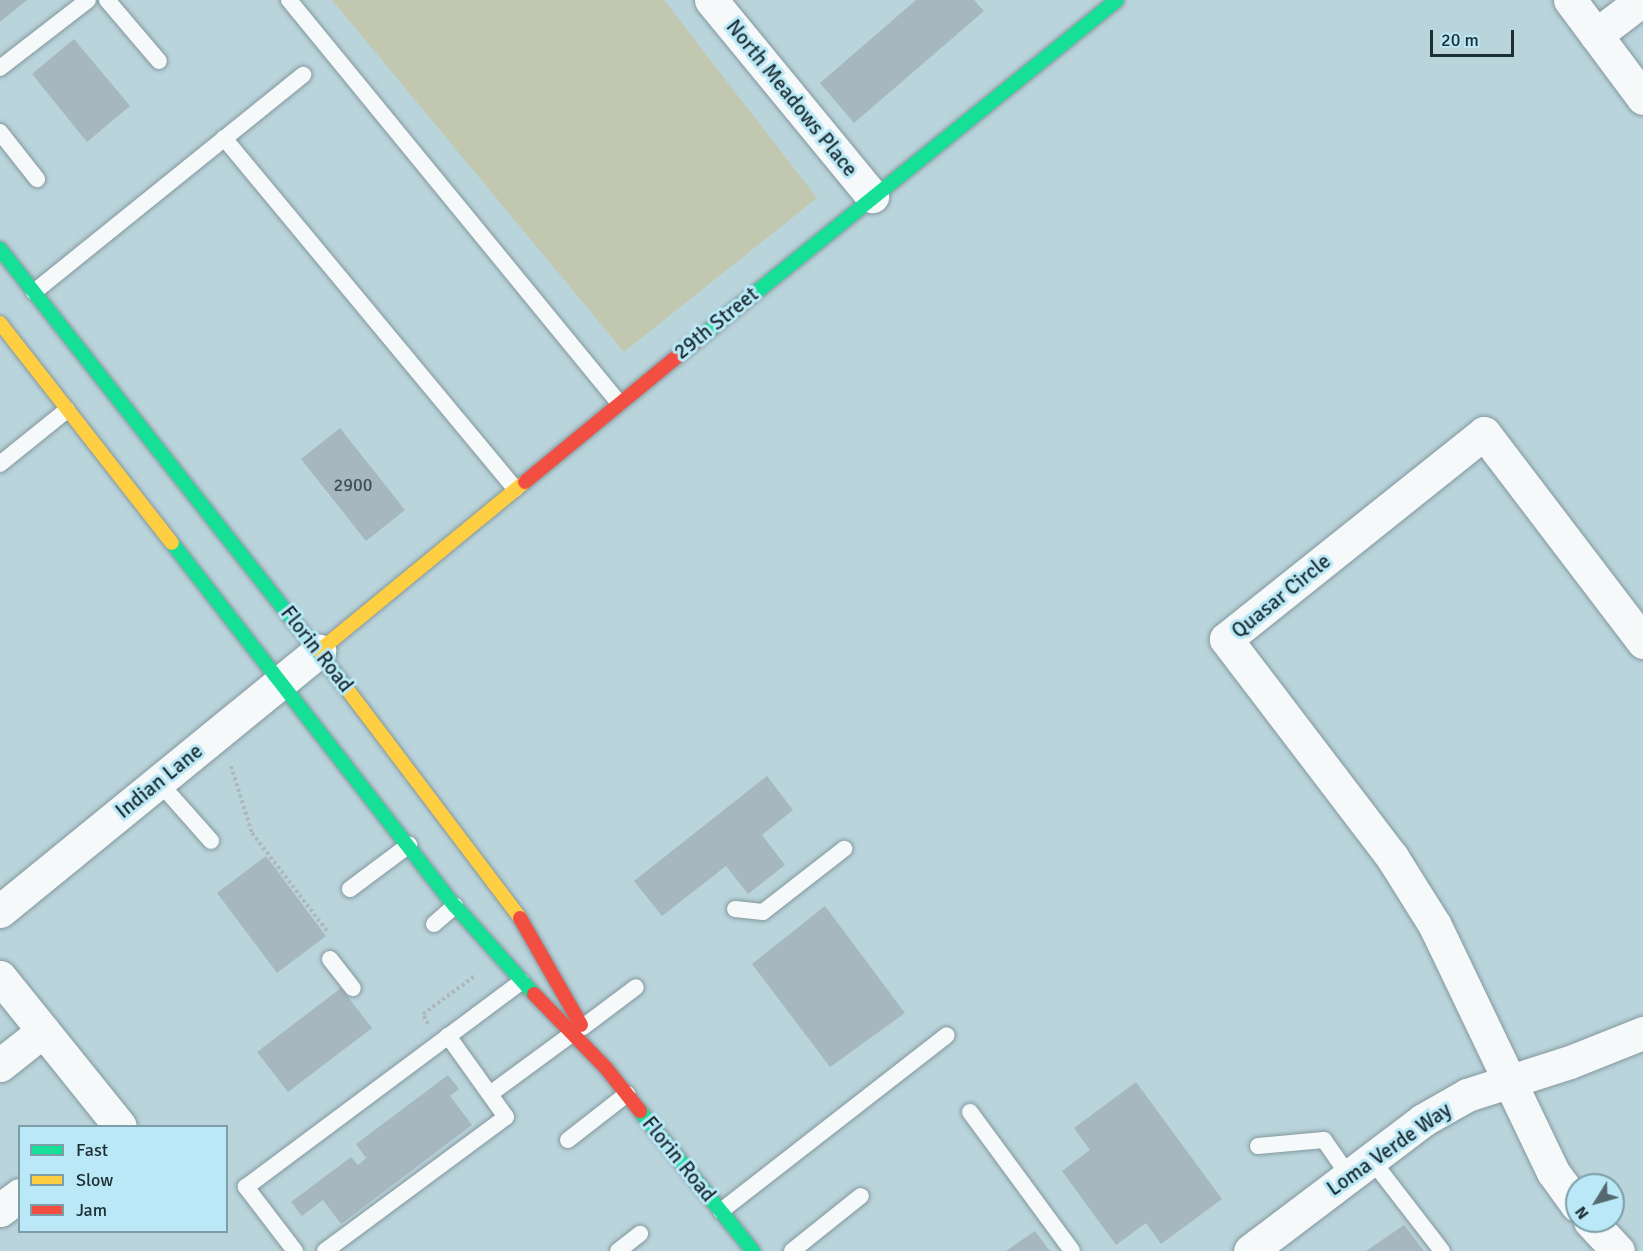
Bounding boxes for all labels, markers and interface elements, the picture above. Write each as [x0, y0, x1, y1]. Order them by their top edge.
street label: North Meadows Place [721, 14, 863, 182]
scale bar [1433, 18, 1517, 56]
text: 20 m [1441, 29, 1479, 51]
street label: 29th Street [669, 281, 763, 365]
house number: 2900 [334, 474, 372, 496]
street label: Quasar Circle [1226, 548, 1336, 644]
street label: Florin Road [275, 601, 359, 697]
street label: Indian Lane [110, 738, 208, 824]
street label: Loma Verde Way [1322, 1097, 1456, 1201]
street label: Florin Road [637, 1111, 721, 1207]
legend [18, 1125, 228, 1233]
text: Fast [76, 1139, 108, 1161]
text: Slow [76, 1169, 113, 1191]
north arrow [1565, 1173, 1625, 1233]
text: Jam [76, 1199, 107, 1221]
text: N [1571, 1202, 1594, 1223]

